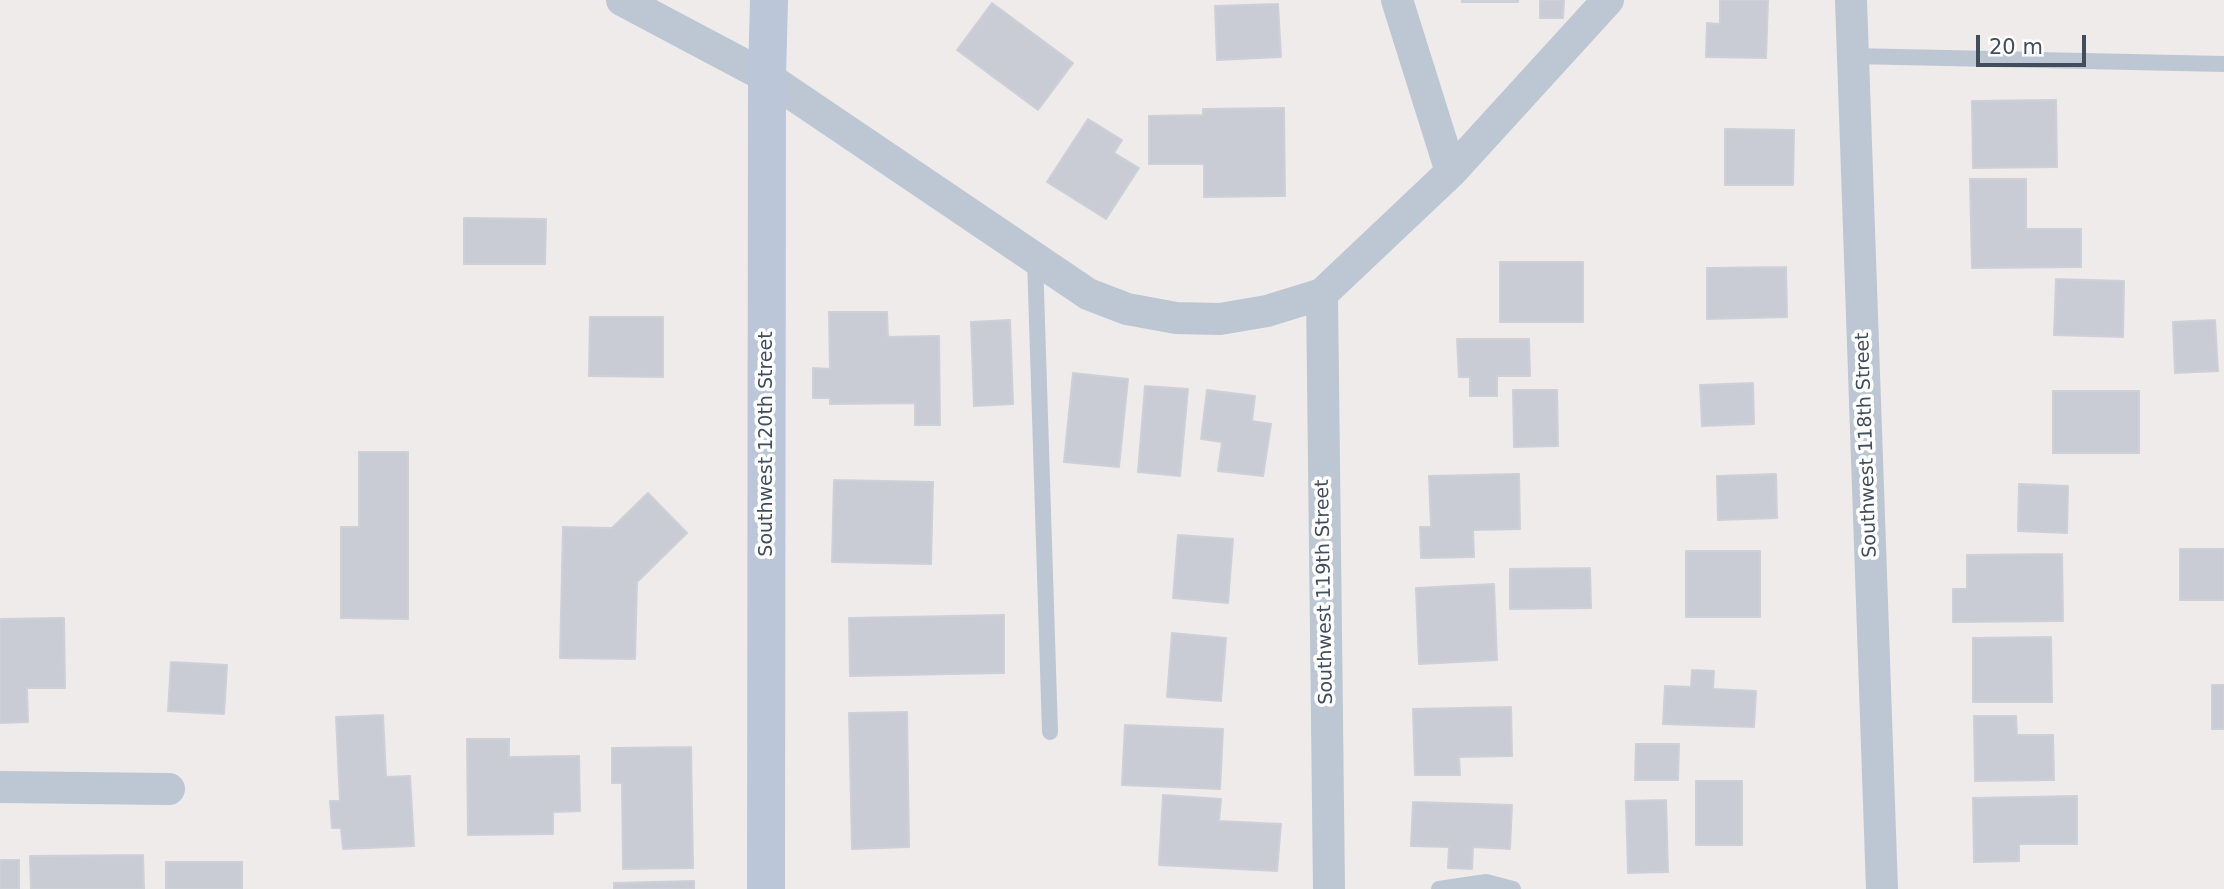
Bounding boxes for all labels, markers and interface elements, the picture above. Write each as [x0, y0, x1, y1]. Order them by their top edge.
scale bar [1979, 21, 2089, 65]
text: 20 m [1989, 35, 2043, 59]
street label: Southwest 120th Street [756, 331, 778, 557]
street label: Southwest 118th Street [1852, 332, 1882, 558]
street label: Southwest 119th Street [1312, 479, 1338, 705]

